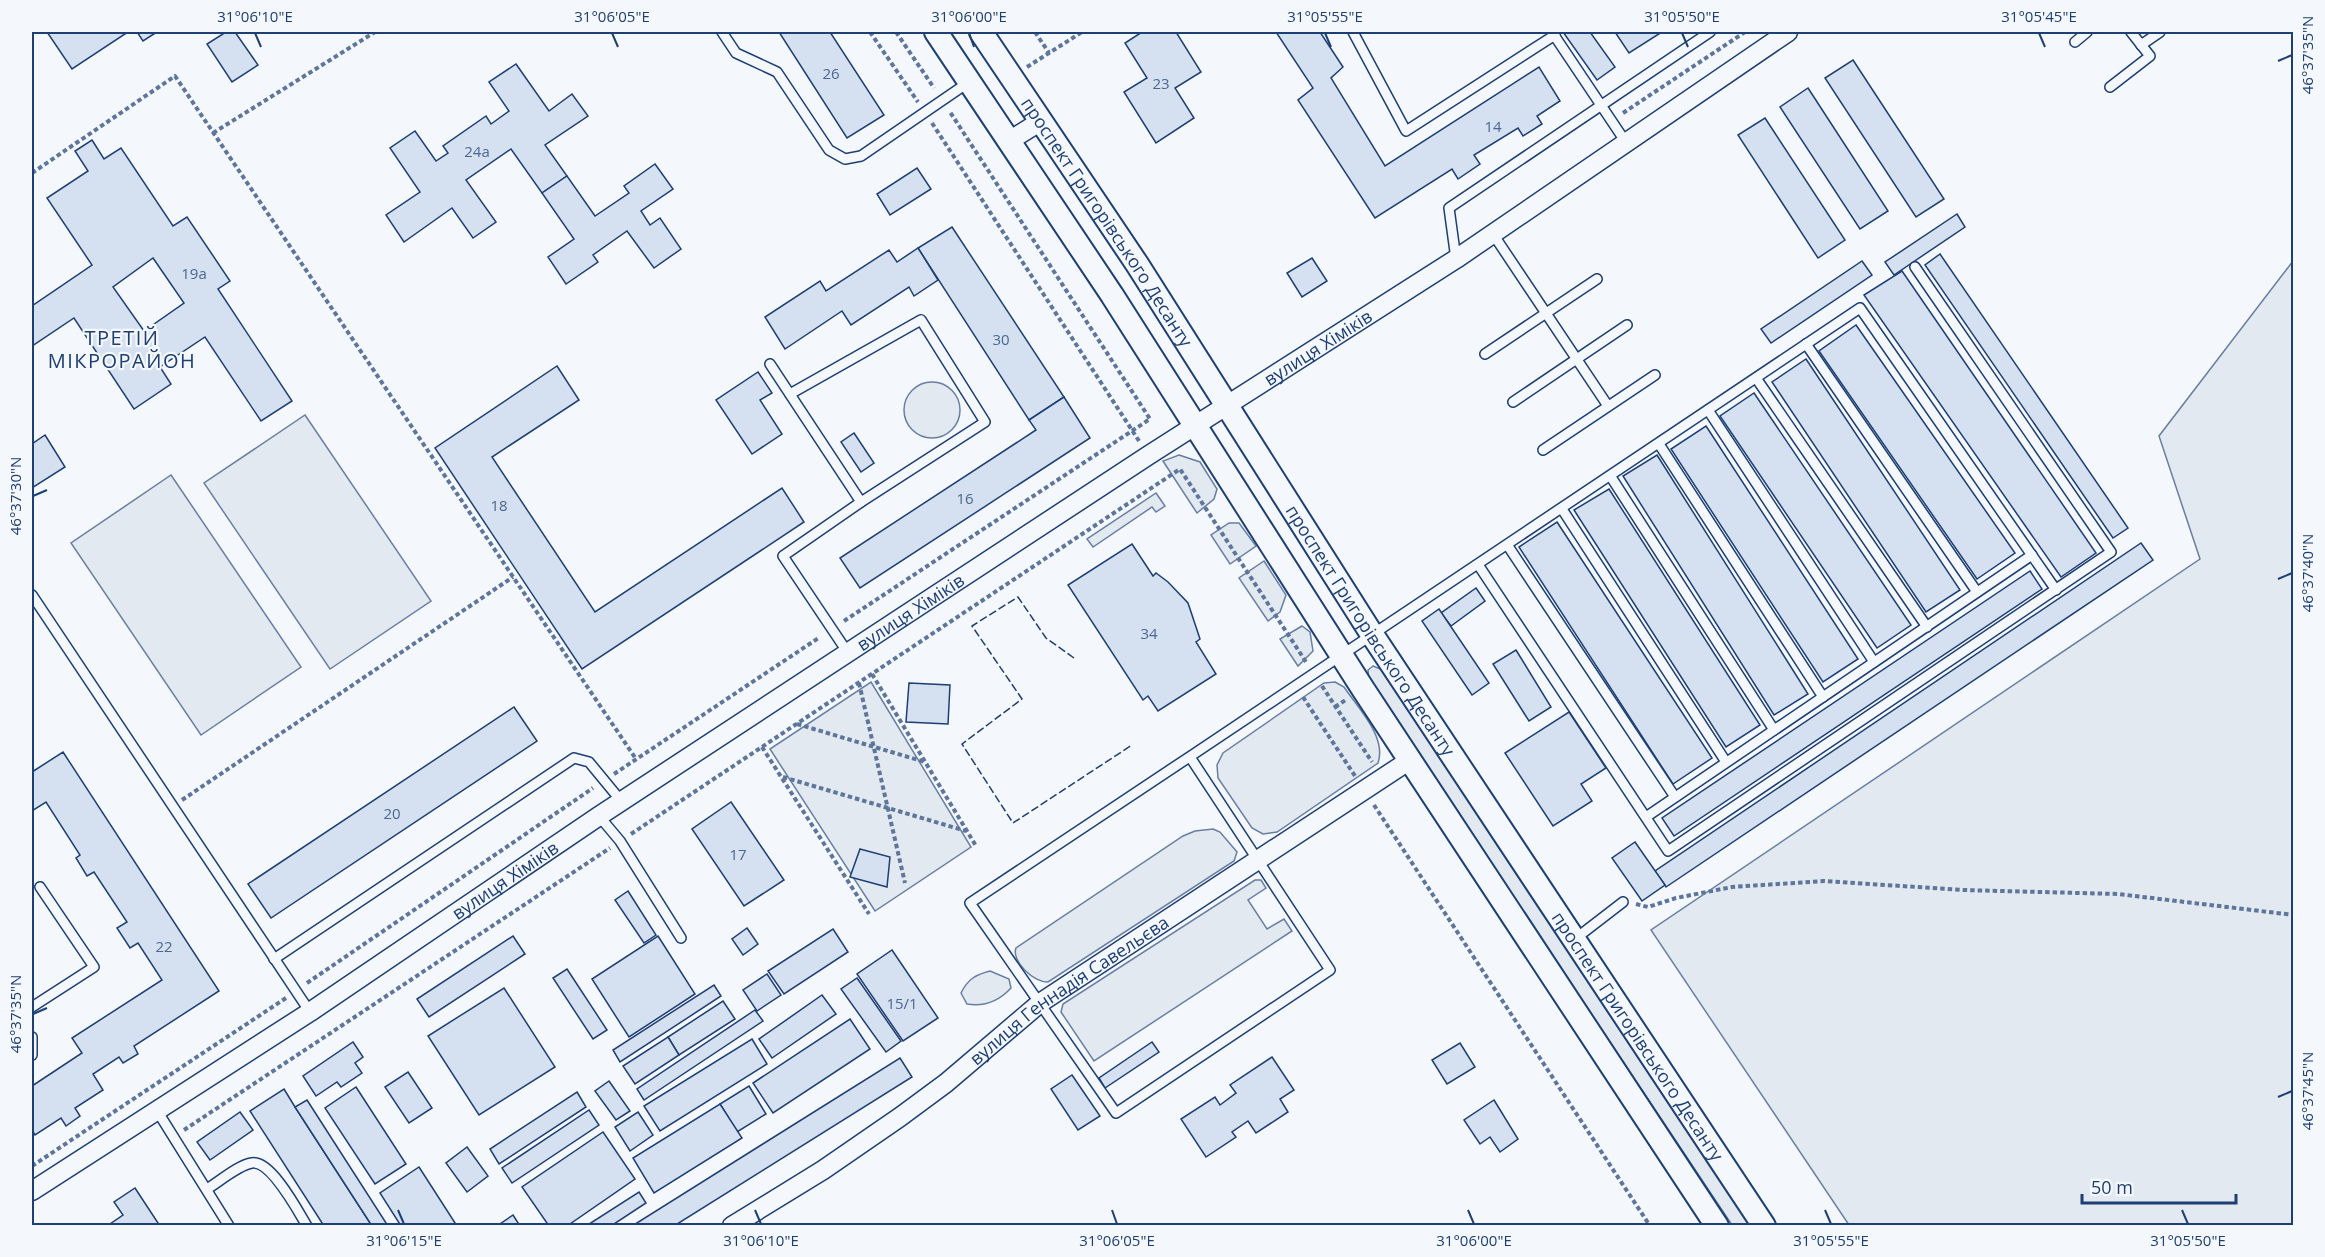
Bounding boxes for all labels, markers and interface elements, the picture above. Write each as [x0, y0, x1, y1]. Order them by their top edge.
text: 31°06'10"E [217, 6, 293, 26]
text: 31°06'05"E [574, 6, 650, 26]
text: 31°06'00"E [931, 6, 1007, 26]
text: 31°05'55"E [1287, 6, 1363, 26]
text: 31°05'50"E [1644, 6, 1720, 26]
text: 31°05'45"E [2001, 6, 2077, 26]
text: 46°37'35"N [2297, 16, 2317, 94]
house number: 26 [822, 63, 840, 83]
house number: 23 [1152, 73, 1170, 93]
street label: проспект Григорівського Десанту [1016, 92, 1199, 352]
house number: 14 [1484, 116, 1502, 136]
house number: 24а [464, 141, 490, 161]
house number: 19а [181, 263, 207, 283]
street label: вулиця Хіміків [1259, 304, 1377, 391]
district label: ТРЕТІЙ МІКРОРАЙОН [48, 324, 196, 374]
house number: 30 [992, 329, 1010, 349]
text: 46°37'30"N [5, 457, 25, 535]
house number: 16 [956, 488, 974, 508]
house number: 18 [490, 495, 508, 515]
street label: проспект Григорівського Десанту [1281, 500, 1461, 761]
text: 46°37'40"N [2297, 534, 2317, 612]
street label: вулиця Хіміків [852, 568, 969, 656]
house number: 34 [1140, 623, 1158, 643]
house number: 20 [383, 803, 401, 823]
street label: вулиця Хіміків [447, 835, 563, 925]
house number: 17 [729, 844, 747, 864]
street label: проспект Григорівського Десанту [1547, 907, 1730, 1166]
street label: вулиця Геннадія Савельєва [964, 910, 1173, 1070]
house number: 22 [155, 936, 173, 956]
text: 46°37'35"N [5, 975, 25, 1053]
house number: 15/1 [886, 993, 918, 1013]
text: 46°37'45"N [2297, 1052, 2317, 1130]
scale bar [2082, 1167, 2236, 1205]
text: 50 m [2091, 1175, 2133, 1199]
text: 31°06'15"E [366, 1230, 442, 1250]
text: 31°06'10"E [723, 1230, 799, 1250]
text: 31°06'05"E [1079, 1230, 1155, 1250]
text: 31°06'00"E [1436, 1230, 1512, 1250]
text: 31°05'55"E [1793, 1230, 1869, 1250]
text: 31°05'50"E [2150, 1230, 2226, 1250]

